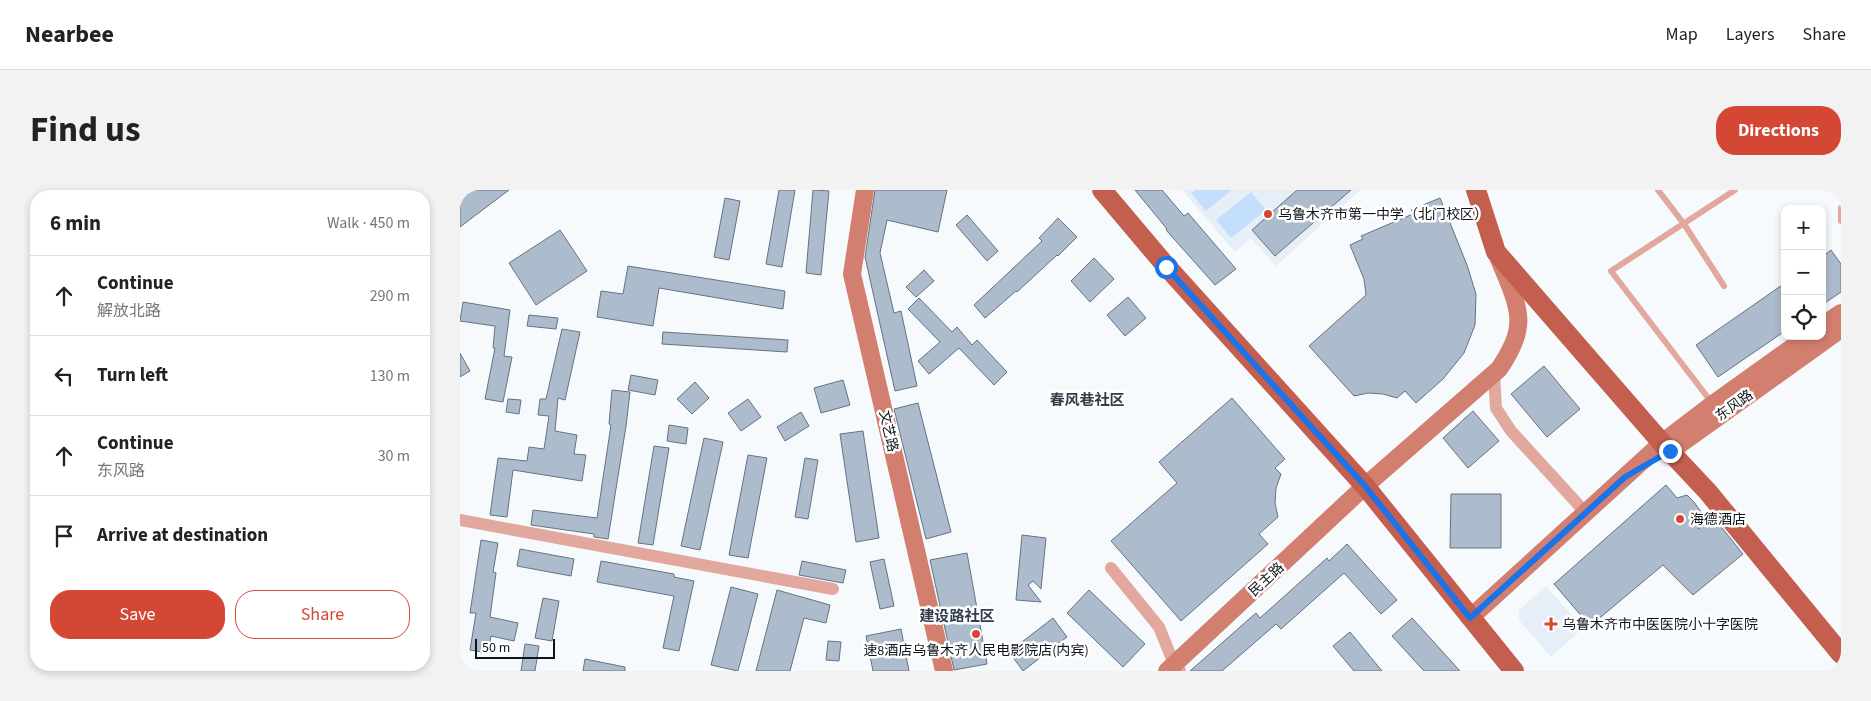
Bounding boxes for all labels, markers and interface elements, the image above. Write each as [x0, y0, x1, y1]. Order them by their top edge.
text: Nearbee [25, 17, 114, 52]
text: Map [1666, 22, 1698, 47]
text: Layers [1726, 22, 1775, 47]
text: Share [1803, 22, 1846, 47]
text: Find us [30, 105, 140, 155]
button: Directions [1716, 106, 1841, 155]
place label: 乌鲁木齐市第一中学（北门校区） [1278, 205, 1488, 225]
map controls [1781, 205, 1826, 340]
button: + [1781, 205, 1826, 250]
text: 6 min [50, 208, 101, 238]
marker: 乌鲁木齐市第一中学（北门校区） [1262, 208, 1274, 220]
text: Walk · 450 m [327, 212, 410, 234]
button: − [1781, 250, 1826, 295]
route start [1155, 256, 1178, 279]
text: Continue [97, 270, 174, 297]
icon: ahead [50, 282, 78, 310]
text: 290 m [370, 285, 410, 307]
button: locate [1781, 295, 1826, 340]
text: 解放北路 [97, 300, 161, 322]
icon: left [50, 362, 78, 390]
text: Turn left [97, 362, 168, 389]
text: 130 m [370, 365, 410, 387]
street label: 东风路 [1712, 386, 1758, 426]
district label: 春风巷社区 [1049, 390, 1125, 411]
street label: 文艺路 [874, 409, 902, 454]
text: Continue [97, 430, 174, 457]
route end [1659, 440, 1682, 463]
icon: ahead [50, 442, 78, 470]
text: 30 m [378, 445, 410, 467]
text: 东风路 [97, 460, 145, 482]
place label: 海德酒店 [1690, 510, 1746, 530]
marker: 海德酒店 [1674, 513, 1686, 525]
icon: arrive [50, 522, 78, 550]
text: Arrive at destination [97, 522, 268, 549]
street label: 民主路 [1245, 558, 1289, 601]
button: Save [50, 590, 225, 639]
button: Share [235, 590, 410, 639]
district label: 建设路社区 [919, 606, 995, 627]
place label: 乌鲁木齐市中医医院小十字医院 [1562, 615, 1758, 635]
marker: 乌鲁木齐市中医医院小十字医院 [1544, 617, 1558, 631]
marker: 速8酒店乌鲁木齐人民电影院店(内宾) [970, 628, 982, 640]
scale bar [475, 636, 555, 659]
text: 50 m [482, 638, 510, 658]
place label: 速8酒店乌鲁木齐人民电影院店(内宾) [863, 641, 1089, 661]

